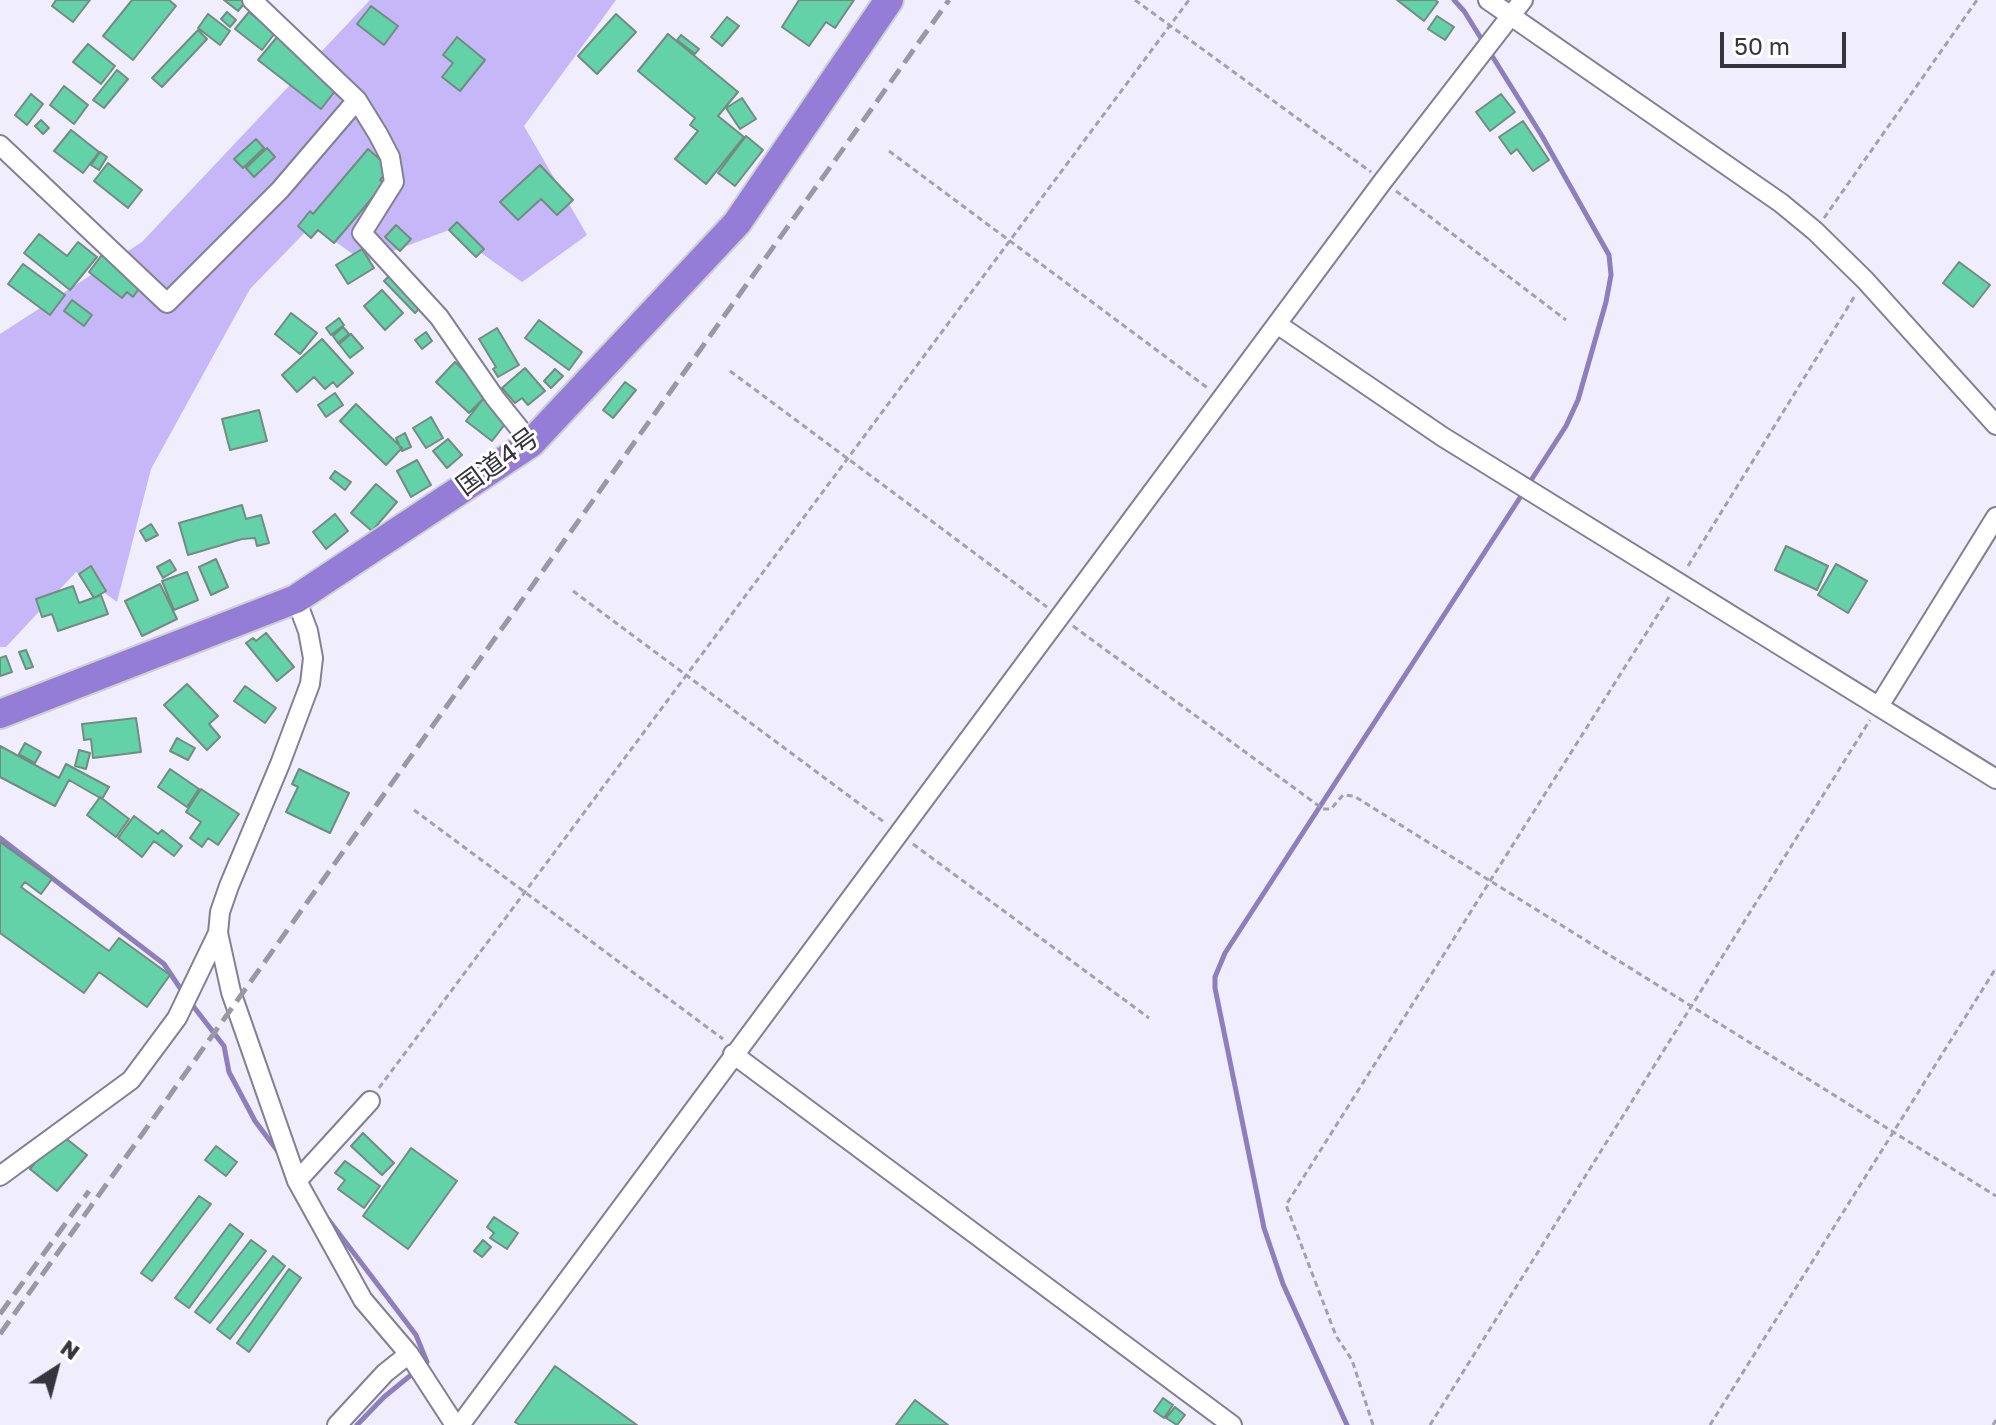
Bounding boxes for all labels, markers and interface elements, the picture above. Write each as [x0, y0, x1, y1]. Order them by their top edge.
scale bar [1724, 16, 1850, 66]
text: 50 m [1734, 31, 1790, 60]
street label: 国道4号 [451, 422, 545, 502]
north arrow [16, 1329, 96, 1409]
text: N [56, 1333, 85, 1365]

